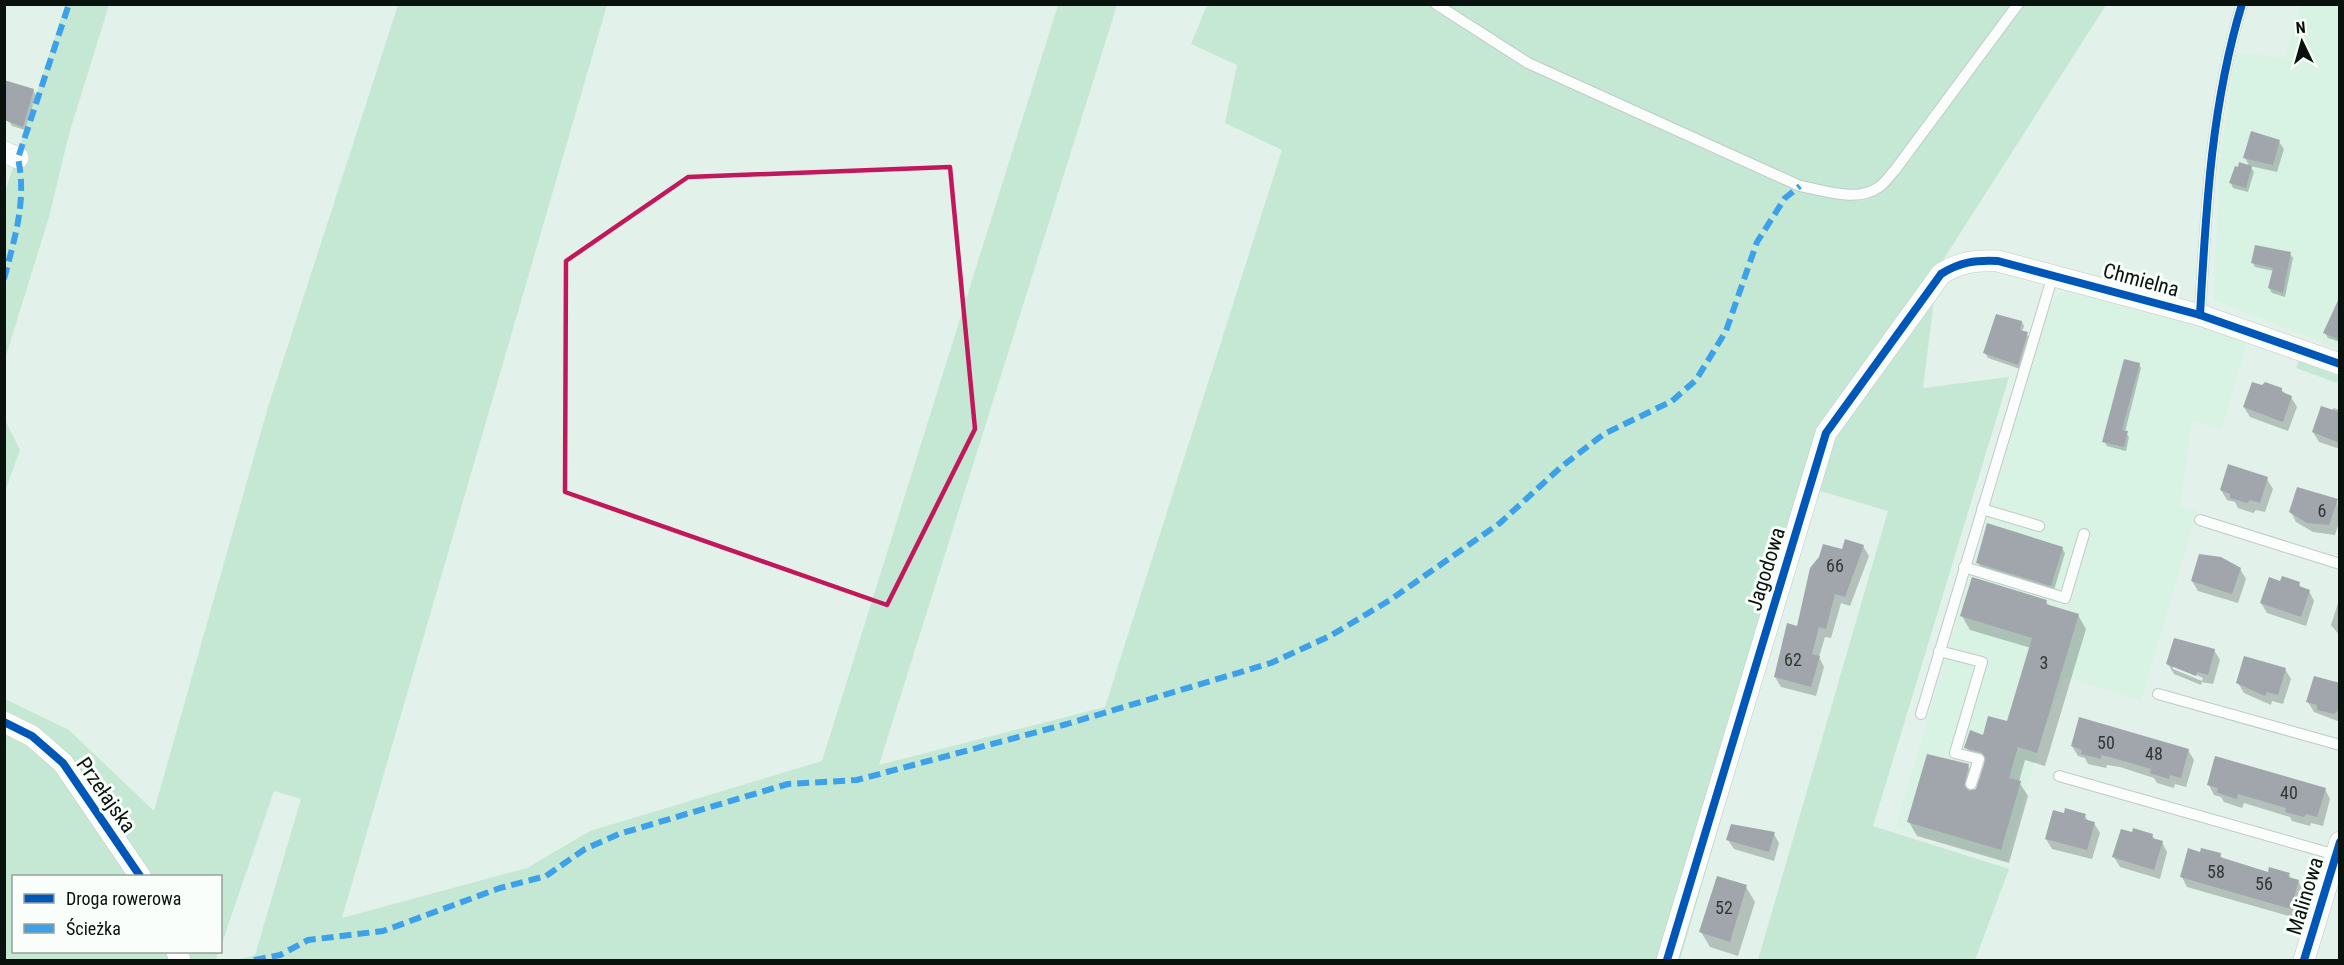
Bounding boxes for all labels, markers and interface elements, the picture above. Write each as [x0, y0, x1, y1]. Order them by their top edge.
north arrow [2272, 12, 2332, 72]
text: N [2295, 18, 2306, 37]
street label: Chmielna [2100, 258, 2182, 302]
house number: 6 [2318, 500, 2326, 521]
street label: Jagodowa [1742, 524, 1790, 614]
house number: 66 [1826, 555, 1844, 576]
house number: 62 [1784, 649, 1802, 670]
house number: 3 [2040, 652, 2048, 673]
house number: 50 [2097, 732, 2115, 753]
house number: 48 [2145, 743, 2163, 764]
street label: Przełajska [71, 753, 141, 837]
house number: 40 [2280, 782, 2298, 803]
street label: Malinowa [2282, 854, 2328, 938]
house number: 58 [2207, 861, 2225, 882]
house number: 56 [2255, 873, 2273, 894]
legend [12, 875, 222, 953]
text: Droga rowerowa [66, 888, 181, 909]
house number: 52 [1715, 897, 1733, 918]
text: Ścieżka [66, 918, 121, 939]

